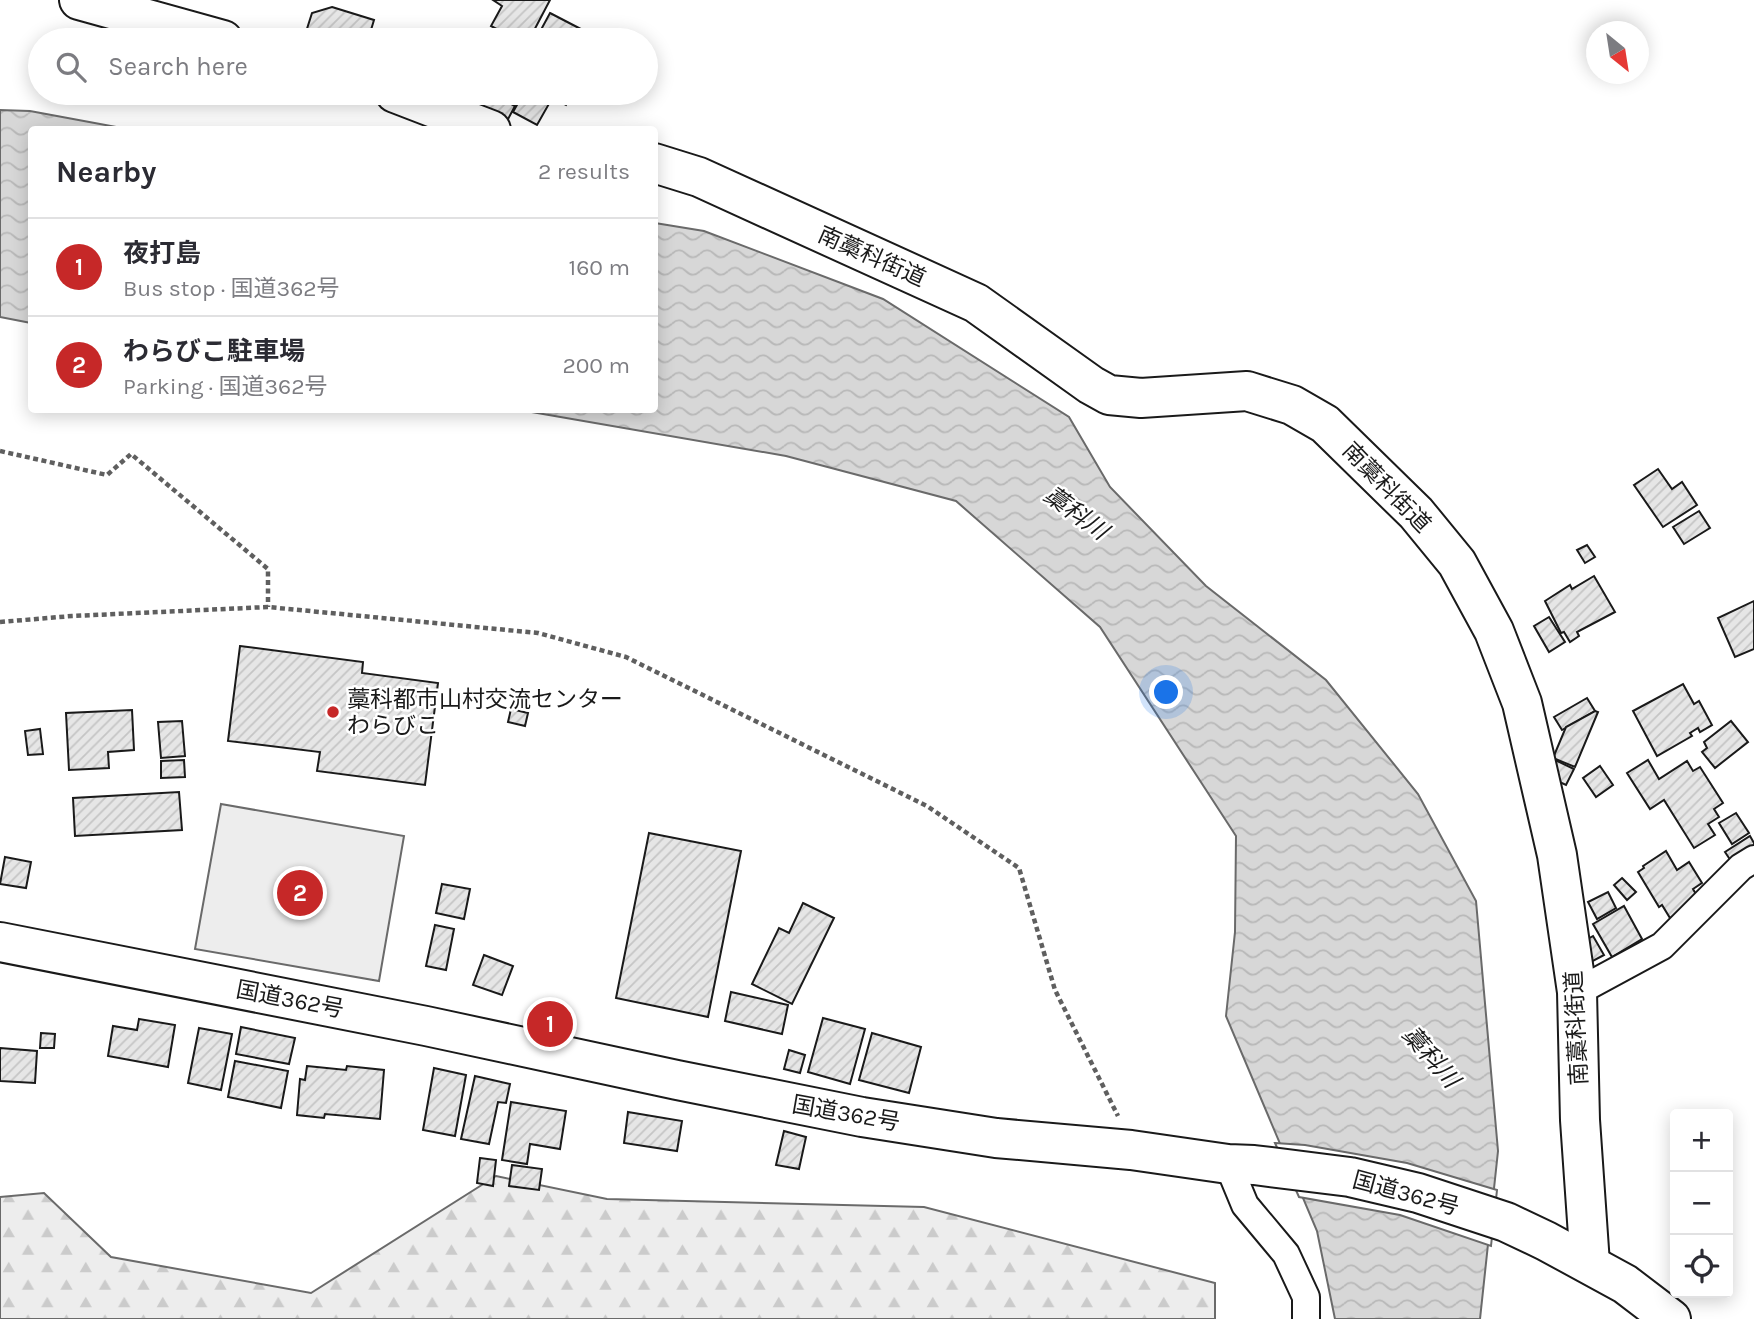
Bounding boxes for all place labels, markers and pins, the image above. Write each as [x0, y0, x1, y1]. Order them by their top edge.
place label: 藁科都市山村交流センター わらびこ [347, 686, 623, 739]
marker: 藁科都市山村交流センター わらびこ [325, 704, 341, 720]
pin: 2 [277, 867, 323, 919]
pin: 1 [527, 998, 573, 1050]

